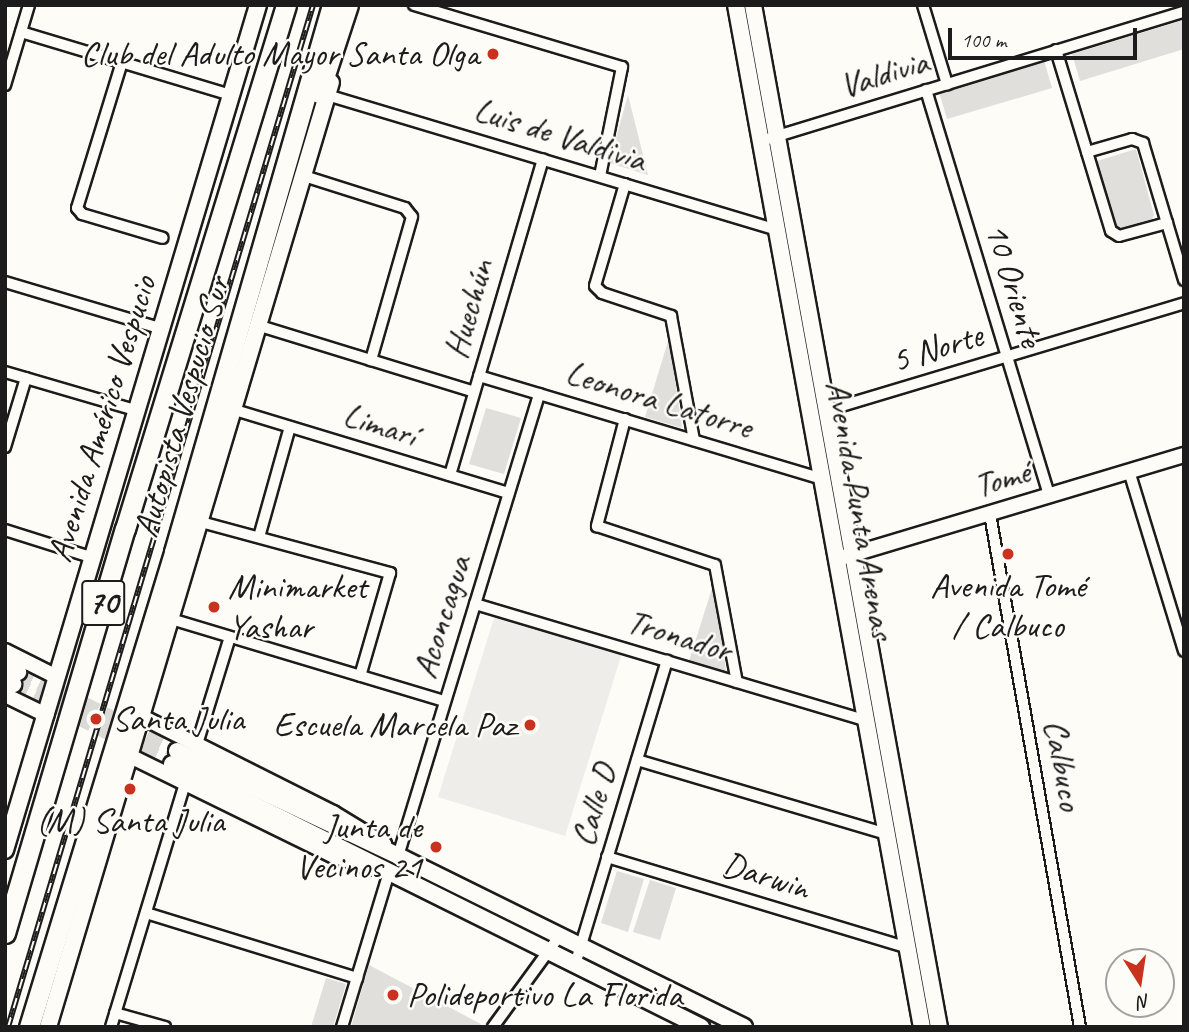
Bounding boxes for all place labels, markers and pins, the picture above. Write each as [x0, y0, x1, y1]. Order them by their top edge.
place label: Club del Adulto Mayor Santa Olga [79, 33, 479, 75]
marker: Club del Adulto Mayor Santa Olga [485, 46, 501, 62]
marker: Avenida Tomé / Calbuco [1000, 546, 1016, 562]
place label: Avenida Tomé / Calbuco [930, 565, 1086, 647]
place label: Minimarket Yashar [228, 566, 367, 648]
marker: Minimarket Yashar [206, 599, 222, 615]
place label: Santa Julia [112, 698, 244, 740]
place label: Escuela Marcela Paz [274, 704, 516, 746]
marker: Santa Julia [86, 709, 106, 729]
marker: Escuela Marcela Paz [522, 717, 538, 733]
marker: (M) Santa Julia [122, 781, 138, 797]
place label: (M) Santa Julia [36, 800, 224, 842]
place label: Junta de Vecinos 21 [296, 806, 422, 888]
marker: Junta de Vecinos 21 [428, 839, 444, 855]
place label: Polideportivo La Florida [407, 974, 682, 1016]
marker: Polideportivo La Florida [385, 987, 401, 1003]

